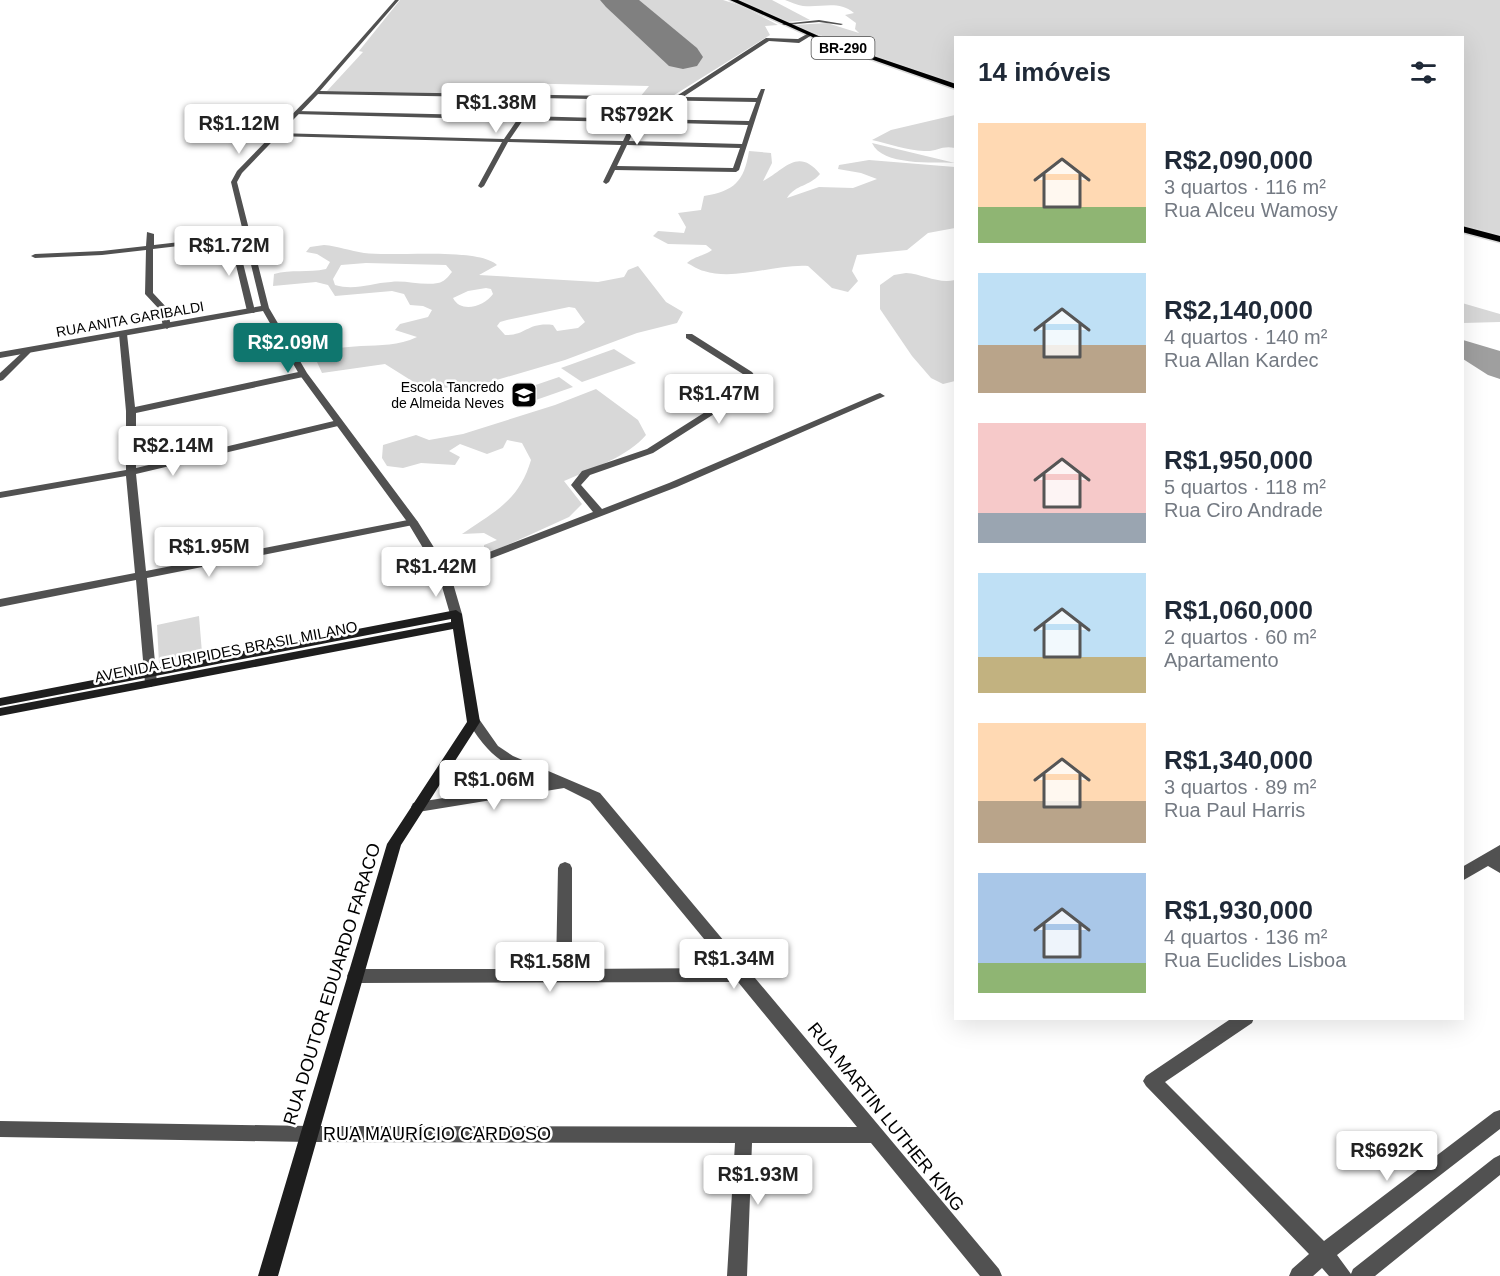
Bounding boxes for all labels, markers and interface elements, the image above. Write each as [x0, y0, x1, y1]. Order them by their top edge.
road number: BR-290 [812, 37, 874, 59]
icon: filters [1407, 56, 1440, 89]
text: 14 imóveis [978, 57, 1111, 87]
pin: R$1.38M [441, 83, 551, 134]
text: R$1.38M [455, 91, 537, 113]
pin: R$792K [588, 95, 686, 146]
text: R$792K [600, 103, 674, 125]
pin: R$1.12M [184, 104, 294, 155]
text: R$1.12M [198, 112, 280, 134]
text: R$2,090,000 [1164, 145, 1313, 175]
icon: home [1026, 147, 1098, 219]
text: 3 quartos · 116 m² [1164, 176, 1326, 198]
text: Rua Alceu Wamosy [1164, 199, 1338, 221]
pin: R$1.72M [174, 226, 284, 277]
text: R$1.72M [188, 234, 270, 256]
text: R$2,140,000 [1164, 295, 1313, 325]
icon: home [1026, 297, 1098, 369]
street label: RUA ANITA GARIBALDI [55, 298, 205, 340]
pin: R$2.09M [233, 323, 343, 374]
text: 4 quartos · 140 m² [1164, 326, 1327, 348]
text: R$2.09M [247, 331, 329, 353]
text: Rua Allan Kardec [1164, 349, 1319, 371]
pin: R$1.47M [664, 374, 774, 425]
place label: Escola Tancredo de Almeida Neves [391, 379, 504, 411]
school or university icon: Escola Tancredo de Almeida Neves [509, 380, 539, 410]
text: R$1.47M [678, 382, 760, 404]
pin: R$2.14M [118, 426, 228, 477]
text: R$2.14M [132, 434, 214, 456]
text: R$1,950,000 [1164, 445, 1313, 475]
icon: home [1026, 447, 1098, 519]
text: 5 quartos · 118 m² [1164, 476, 1326, 498]
text: Rua Ciro Andrade [1164, 499, 1323, 521]
pin: R$1.95M [154, 527, 264, 578]
text: R$1.95M [168, 535, 250, 557]
pin: R$1.42M [381, 547, 491, 598]
text: R$1.42M [395, 555, 477, 577]
text: R$1,060,000 [1164, 595, 1313, 625]
icon: home [1026, 597, 1098, 669]
street label: AVENIDA EURIPIDES BRASIL MILANO [93, 618, 359, 685]
text: 2 quartos · 60 m² [1164, 626, 1316, 648]
text: Apartamento [1164, 649, 1279, 671]
text: R$1,340,000 [1164, 745, 1313, 775]
icon: home [1026, 747, 1098, 819]
pin: R$1.06M [439, 760, 549, 811]
text: R$1.06M [453, 768, 535, 790]
text: 3 quartos · 89 m² [1164, 776, 1316, 798]
text: Rua Paul Harris [1164, 799, 1305, 821]
street label: RUA DOUTOR EDUARDO FARACO [279, 841, 385, 1127]
text: R$1,930,000 [1164, 895, 1313, 925]
icon: home [1026, 897, 1098, 969]
text: 4 quartos · 136 m² [1164, 926, 1327, 948]
pin: R$1.34M [679, 939, 789, 990]
pin: R$1.58M [495, 942, 605, 993]
text: R$1.34M [693, 947, 775, 969]
text: Rua Euclides Lisboa [1164, 949, 1346, 971]
text: R$1.58M [509, 950, 591, 972]
street label: RUA MARTIN LUTHER KING [804, 1019, 968, 1215]
street label: RUA MAURÍCIO CARDOSO [323, 1124, 551, 1144]
pin: R$692K [1338, 1131, 1436, 1182]
text: R$692K [1350, 1139, 1424, 1161]
pin: R$1.93M [703, 1155, 813, 1206]
text: R$1.93M [717, 1163, 799, 1185]

